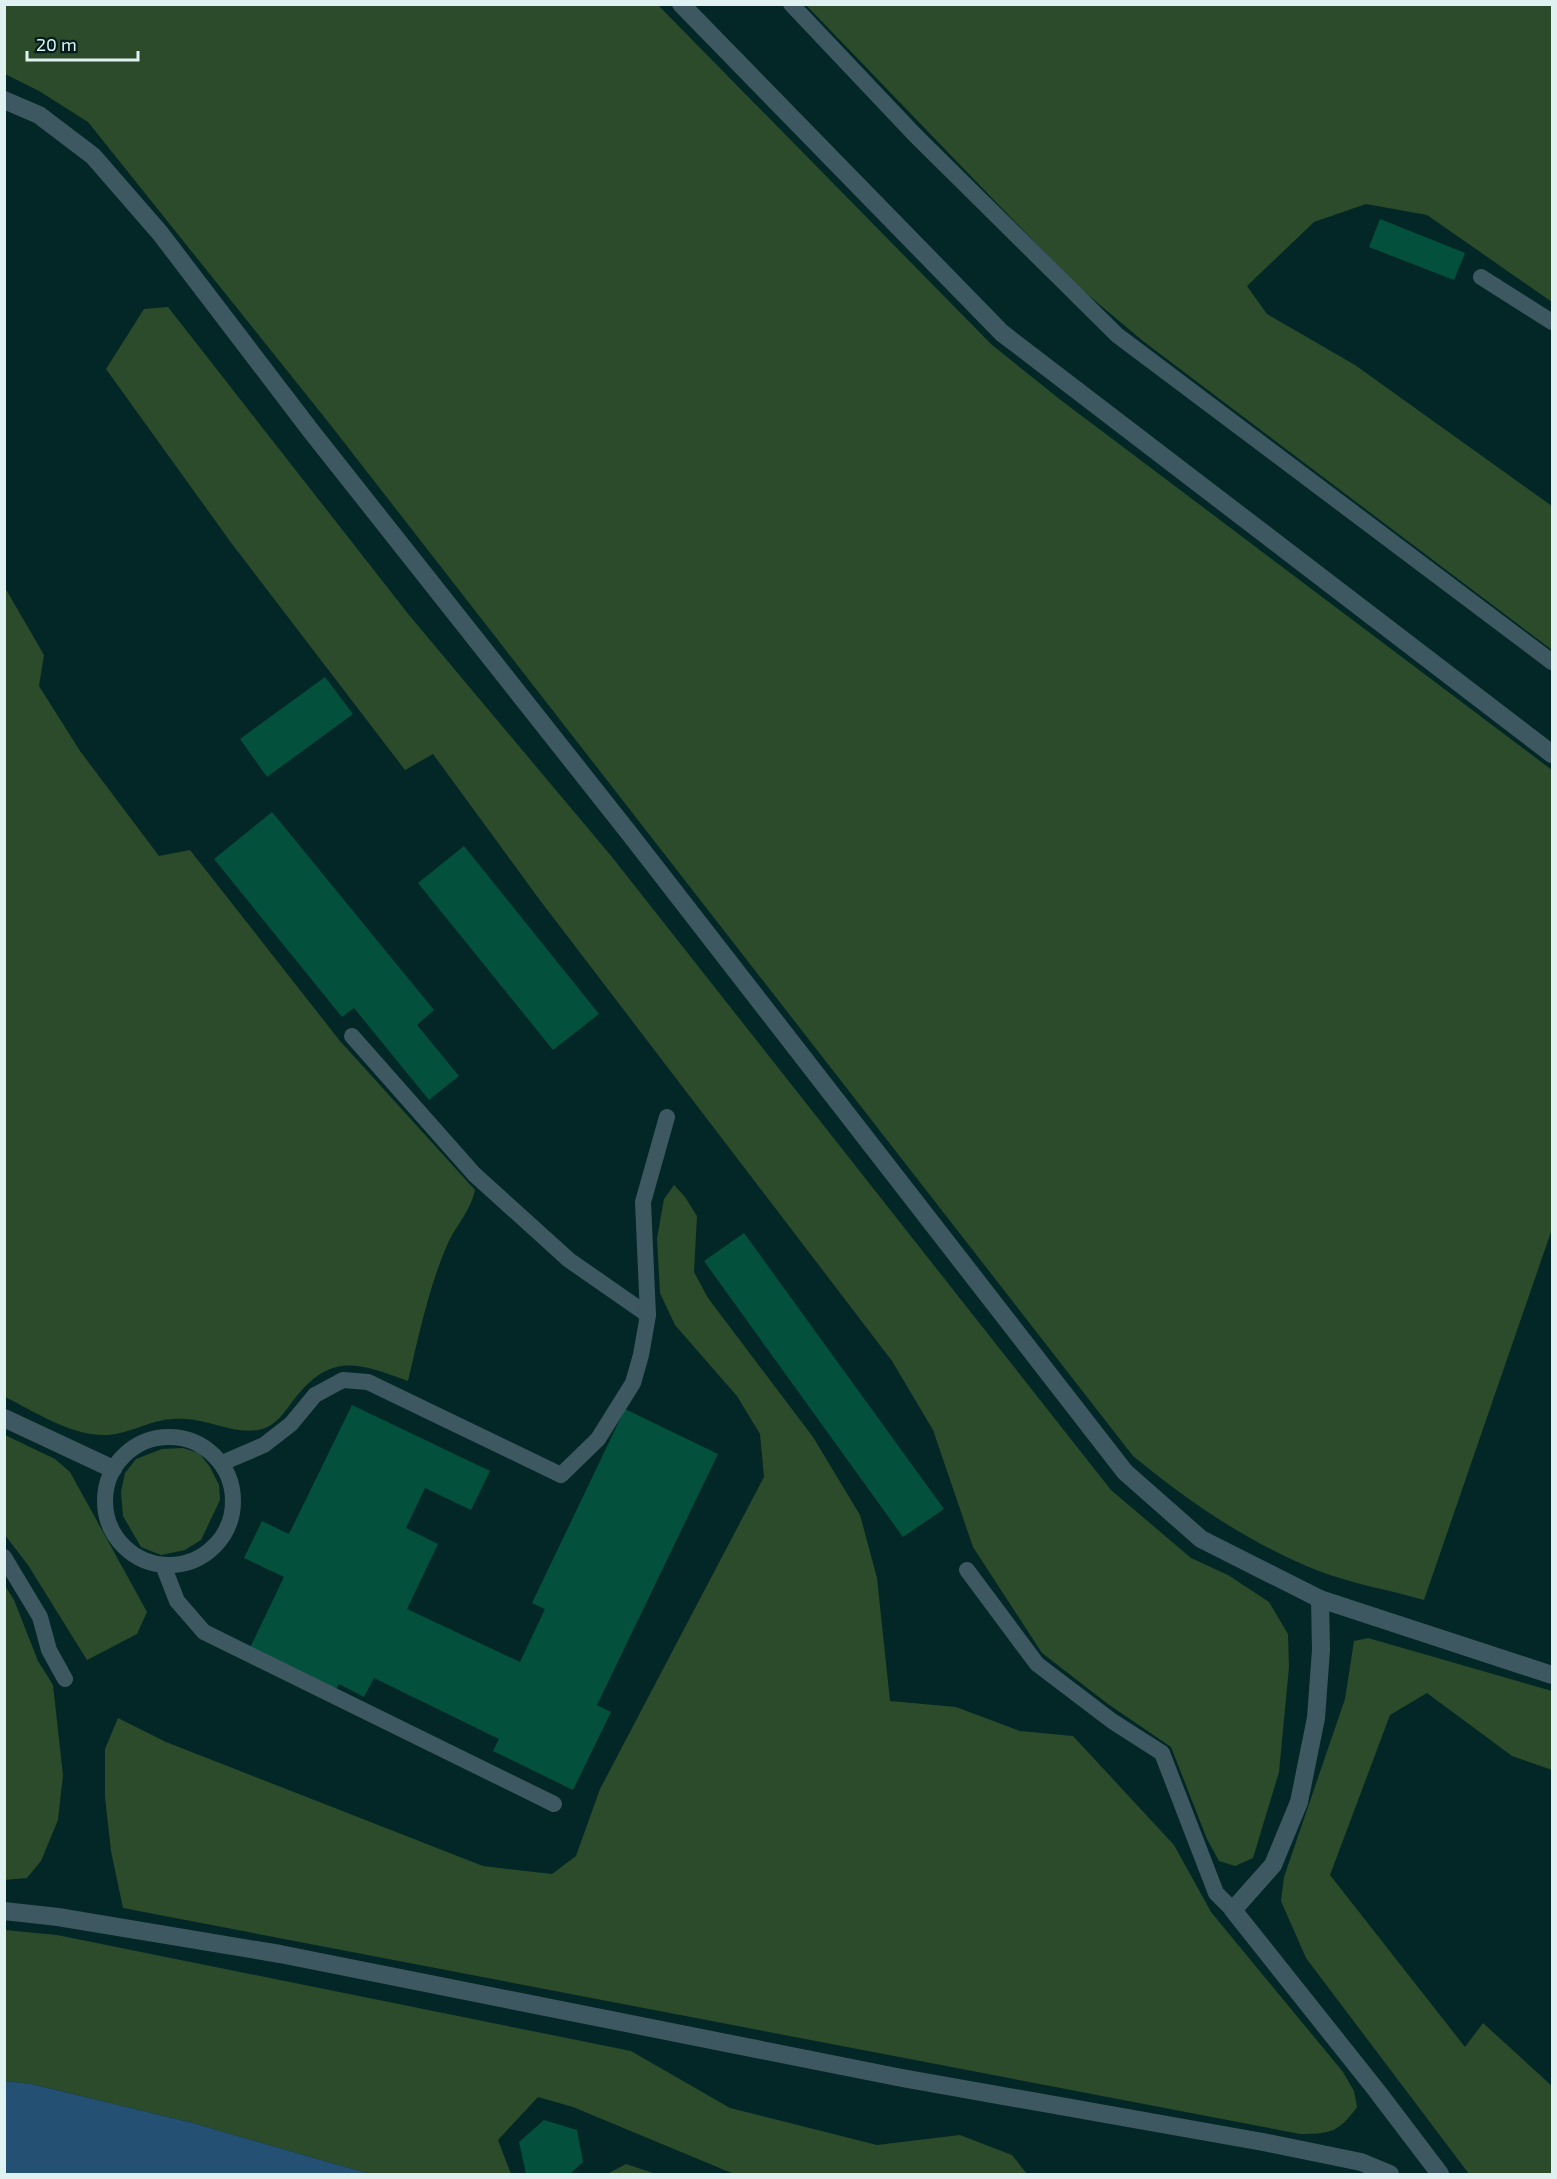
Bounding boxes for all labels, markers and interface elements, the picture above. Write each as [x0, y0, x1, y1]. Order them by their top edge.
scale bar [27, 24, 138, 62]
text: 20 m [36, 33, 77, 55]

